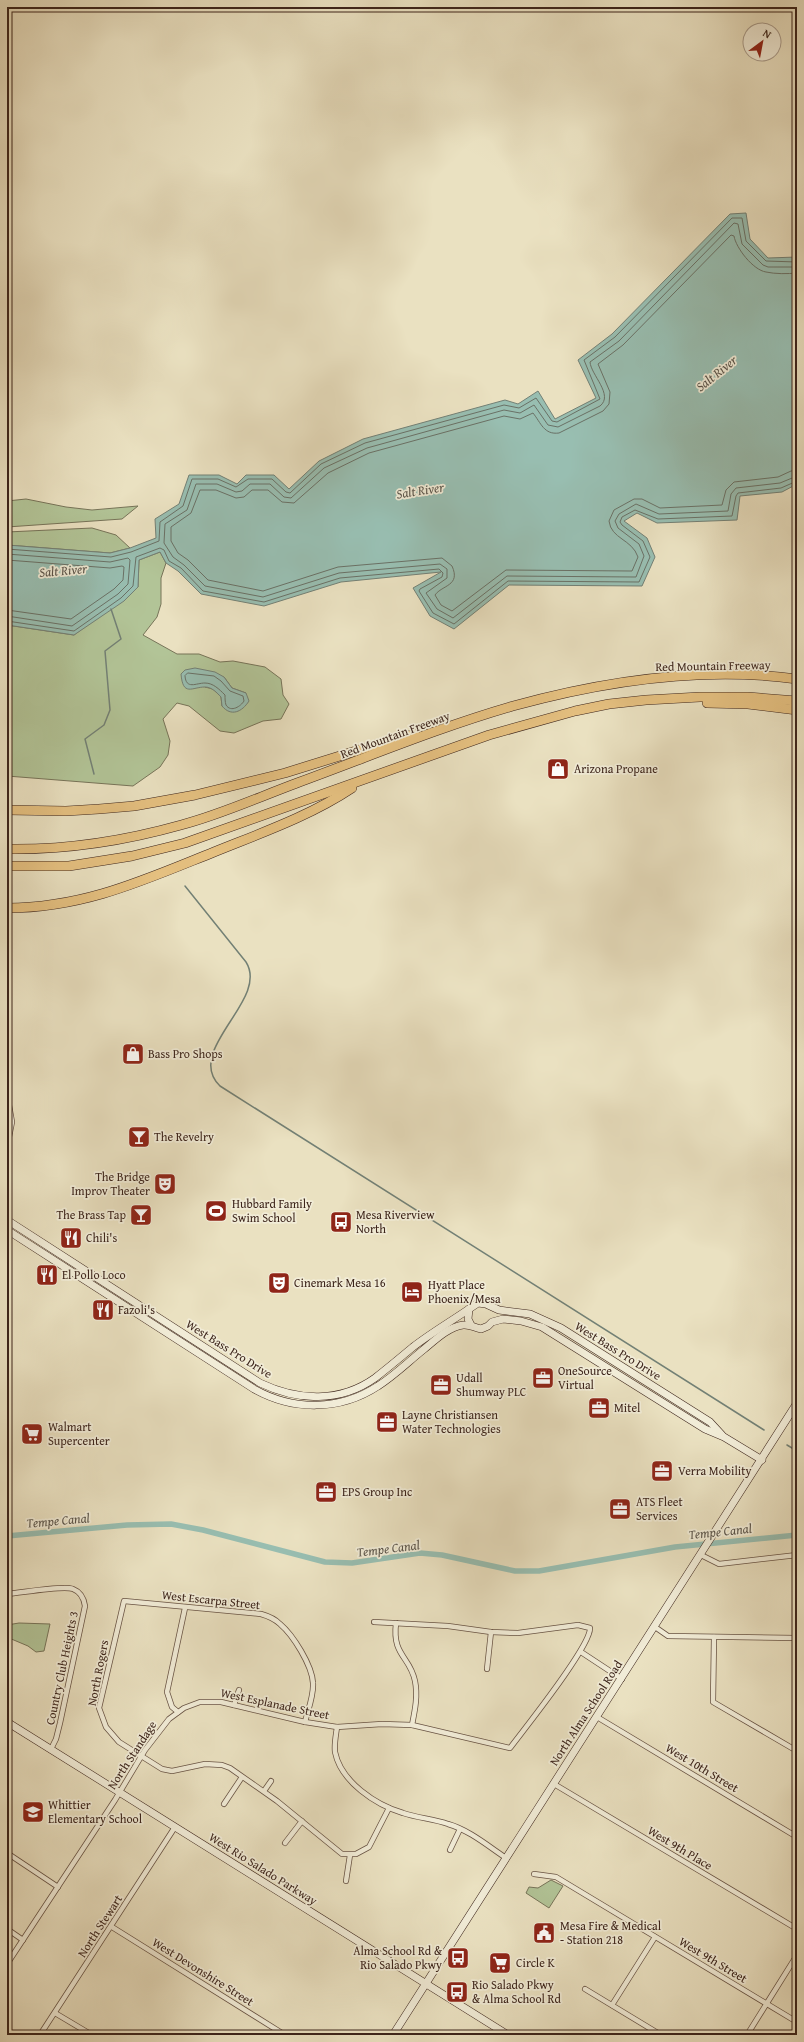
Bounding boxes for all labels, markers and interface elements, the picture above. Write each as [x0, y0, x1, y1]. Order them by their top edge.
north arrow [742, 22, 782, 62]
text: N [760, 25, 775, 43]
water label: Salt River [692, 350, 742, 396]
water label: Salt River [395, 477, 446, 504]
water label: Salt River [38, 559, 89, 582]
street label: Red Mountain Freeway [655, 656, 771, 675]
street label: Red Mountain Freeway [338, 707, 452, 762]
shop icon: Arizona Propane [545, 756, 571, 782]
place label: Arizona Propane [574, 760, 658, 777]
shop icon: Bass Pro Shops [120, 1041, 146, 1067]
place label: Bass Pro Shops [148, 1045, 223, 1062]
bar icon: The Revelry [126, 1124, 152, 1150]
place label: The Revelry [154, 1128, 214, 1145]
place label: The Bridge Improv Theater [71, 1168, 150, 1199]
theatre icon: The Bridge Improv Theater [152, 1171, 178, 1197]
place label: Hubbard Family Swim School [232, 1195, 312, 1226]
sports icon: Hubbard Family Swim School [203, 1198, 229, 1224]
bar icon: The Brass Tap [128, 1202, 154, 1228]
place label: The Brass Tap [56, 1206, 127, 1223]
place label: Mesa Riverview North [356, 1206, 435, 1237]
bus stop icon: Mesa Riverview North [328, 1209, 354, 1235]
restaurant icon: Chili's [58, 1225, 84, 1251]
place label: Chili's [86, 1229, 117, 1246]
restaurant icon: El Pollo Loco [34, 1262, 60, 1288]
place label: El Pollo Loco [62, 1266, 126, 1283]
theatre icon: Cinemark Mesa 16 [266, 1270, 292, 1296]
place label: Cinemark Mesa 16 [294, 1274, 386, 1291]
place label: Hyatt Place Phoenix/Mesa [428, 1276, 501, 1307]
hotel icon: Hyatt Place Phoenix/Mesa [399, 1279, 425, 1305]
restaurant icon: Fazoli's [90, 1297, 116, 1323]
place label: Fazoli's [118, 1301, 155, 1318]
street label: West Bass Pro Drive [183, 1315, 276, 1382]
street label: West Bass Pro Drive [572, 1317, 665, 1384]
place label: OneSource Virtual [558, 1362, 612, 1393]
office icon: OneSource Virtual [530, 1365, 556, 1391]
place label: Udall Shumway PLC [456, 1369, 527, 1400]
office icon: Udall Shumway PLC [428, 1372, 454, 1398]
office icon: Mitel [586, 1395, 612, 1421]
place label: Mitel [614, 1399, 641, 1416]
place label: Layne Christiansen Water Technologies [402, 1406, 501, 1437]
office icon: Layne Christiansen Water Technologies [374, 1409, 400, 1435]
place label: Walmart Supercenter [48, 1418, 110, 1449]
supermarket icon: Walmart Supercenter [19, 1421, 45, 1447]
office icon: Verra Mobility [649, 1458, 675, 1484]
place label: Verra Mobility [678, 1462, 751, 1479]
office icon: EPS Group Inc [313, 1479, 339, 1505]
place label: EPS Group Inc [342, 1483, 413, 1500]
place label: ATS Fleet Services [636, 1493, 683, 1524]
office icon: ATS Fleet Services [607, 1496, 633, 1522]
water label: Tempe Canal [26, 1508, 90, 1533]
water label: Tempe Canal [688, 1519, 753, 1544]
water label: Tempe Canal [355, 1535, 421, 1562]
street label: West Escarpa Street [161, 1586, 262, 1613]
street label: Country Club Heights 3 [41, 1609, 82, 1726]
street label: North Rogers [83, 1638, 112, 1707]
street label: North Alma School Road [545, 1656, 626, 1769]
street label: West Esplanade Street [219, 1684, 332, 1724]
street label: North Standage [103, 1717, 160, 1792]
street label: West 10th Street [663, 1739, 743, 1797]
place label: Whittier Elementary School [48, 1796, 143, 1827]
school or university icon: Whittier Elementary School [20, 1799, 46, 1825]
street label: West 9th Place [645, 1822, 716, 1874]
street label: West Rio Salado Parkway [206, 1828, 321, 1909]
street label: North Stewart [73, 1890, 127, 1960]
place label: Mesa Fire & Medical - Station 218 [560, 1917, 662, 1948]
public building icon: Mesa Fire & Medical - Station 218 [531, 1920, 557, 1946]
street label: West Devonshire Street [149, 1933, 258, 2010]
street label: West 9th Street [676, 1933, 751, 1987]
place label: Alma School Rd & Rio Salado Pkwy [353, 1942, 443, 1973]
bus stop icon: Alma School Rd & Rio Salado Pkwy [445, 1945, 471, 1971]
supermarket icon: Circle K [487, 1950, 513, 1976]
place label: Circle K [516, 1954, 555, 1971]
place label: Rio Salado Pkwy & Alma School Rd [472, 1976, 561, 2007]
bus stop icon: Rio Salado Pkwy & Alma School Rd [444, 1979, 470, 2005]

